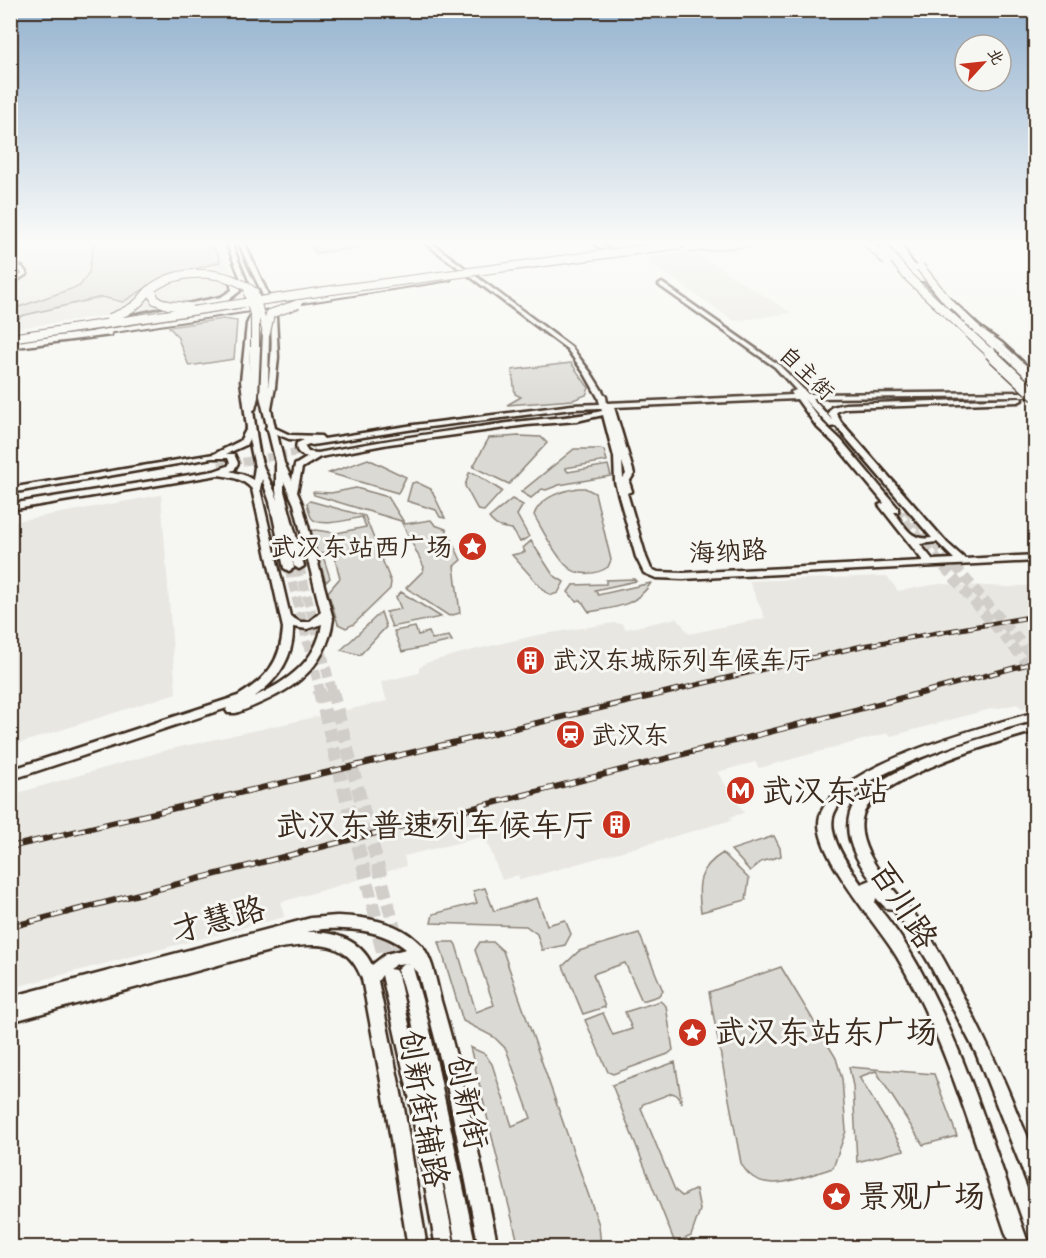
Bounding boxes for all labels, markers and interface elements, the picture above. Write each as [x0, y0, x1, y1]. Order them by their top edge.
north arrow [953, 33, 1013, 93]
text: 北 [984, 45, 1008, 68]
street label: 自主街 [774, 340, 840, 406]
place label: 武汉东站西广场 [270, 531, 452, 563]
place icon: 武汉东站西广场 [457, 531, 489, 563]
street label: 海纳路 [688, 533, 768, 569]
building icon: 武汉东城际列车候车厅 [515, 644, 547, 676]
place label: 武汉东城际列车候车厅 [552, 644, 812, 676]
station icon: 武汉东 [554, 719, 586, 751]
place label: 武汉东 [591, 719, 669, 751]
place label: 武汉东站 [761, 772, 889, 810]
metro station icon: 武汉东站 [724, 775, 756, 807]
place label: 武汉东普速列车候车厅 [275, 806, 595, 844]
building icon: 武汉东普速列车候车厅 [600, 809, 632, 841]
street label: 百川路 [862, 854, 946, 956]
street label: 才慧路 [167, 888, 269, 950]
place label: 武汉东站东广场 [714, 1013, 938, 1051]
place icon: 武汉东站东广场 [677, 1016, 709, 1048]
street label: 创新街辅路 [391, 1026, 457, 1190]
street label: 创新街 [439, 1051, 497, 1153]
place label: 景观广场 [858, 1177, 986, 1215]
place icon: 景观广场 [821, 1180, 853, 1212]

